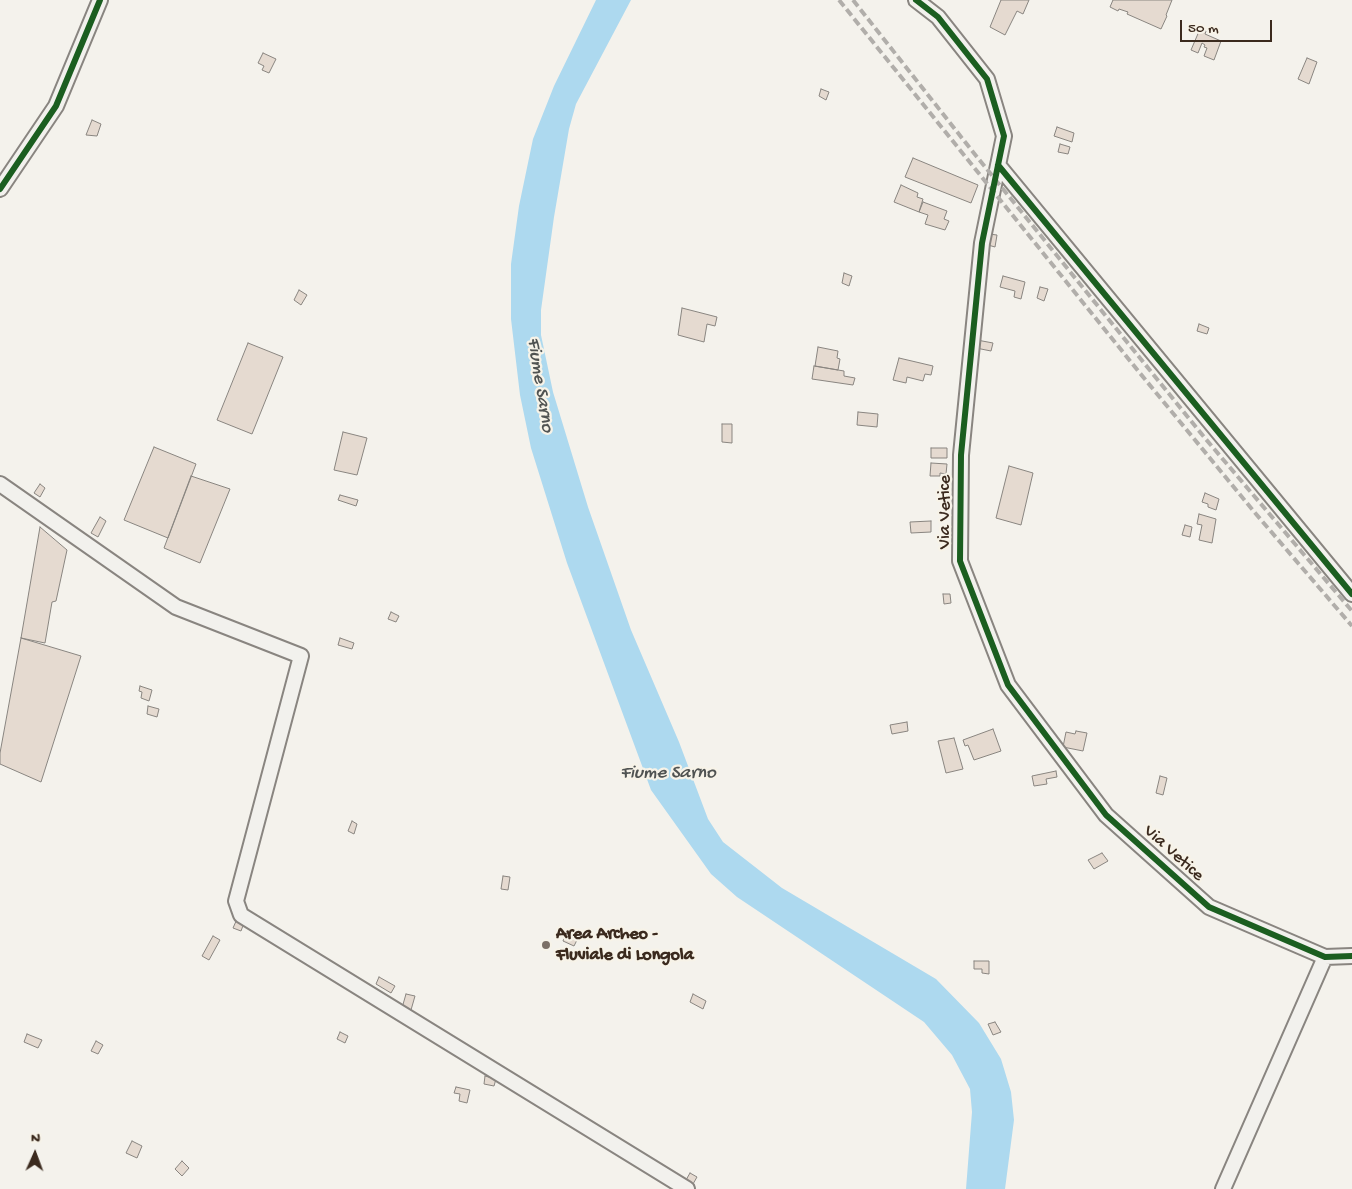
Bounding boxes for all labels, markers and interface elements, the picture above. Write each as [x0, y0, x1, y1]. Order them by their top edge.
scale bar [1182, 10, 1274, 42]
text: 50 m [1188, 20, 1219, 38]
water label: Fiume Sarno [520, 336, 558, 434]
street label: Via Vetice [935, 475, 957, 549]
water label: Fiume Sarno [620, 763, 716, 785]
street label: Via Vetice [1138, 821, 1208, 887]
place label: Area Archeo - Fluviale di Longola [556, 924, 694, 966]
marker: Area Archeo - Fluviale di Longola [540, 939, 552, 951]
north arrow [10, 1129, 60, 1179]
text: N [31, 1130, 40, 1147]

